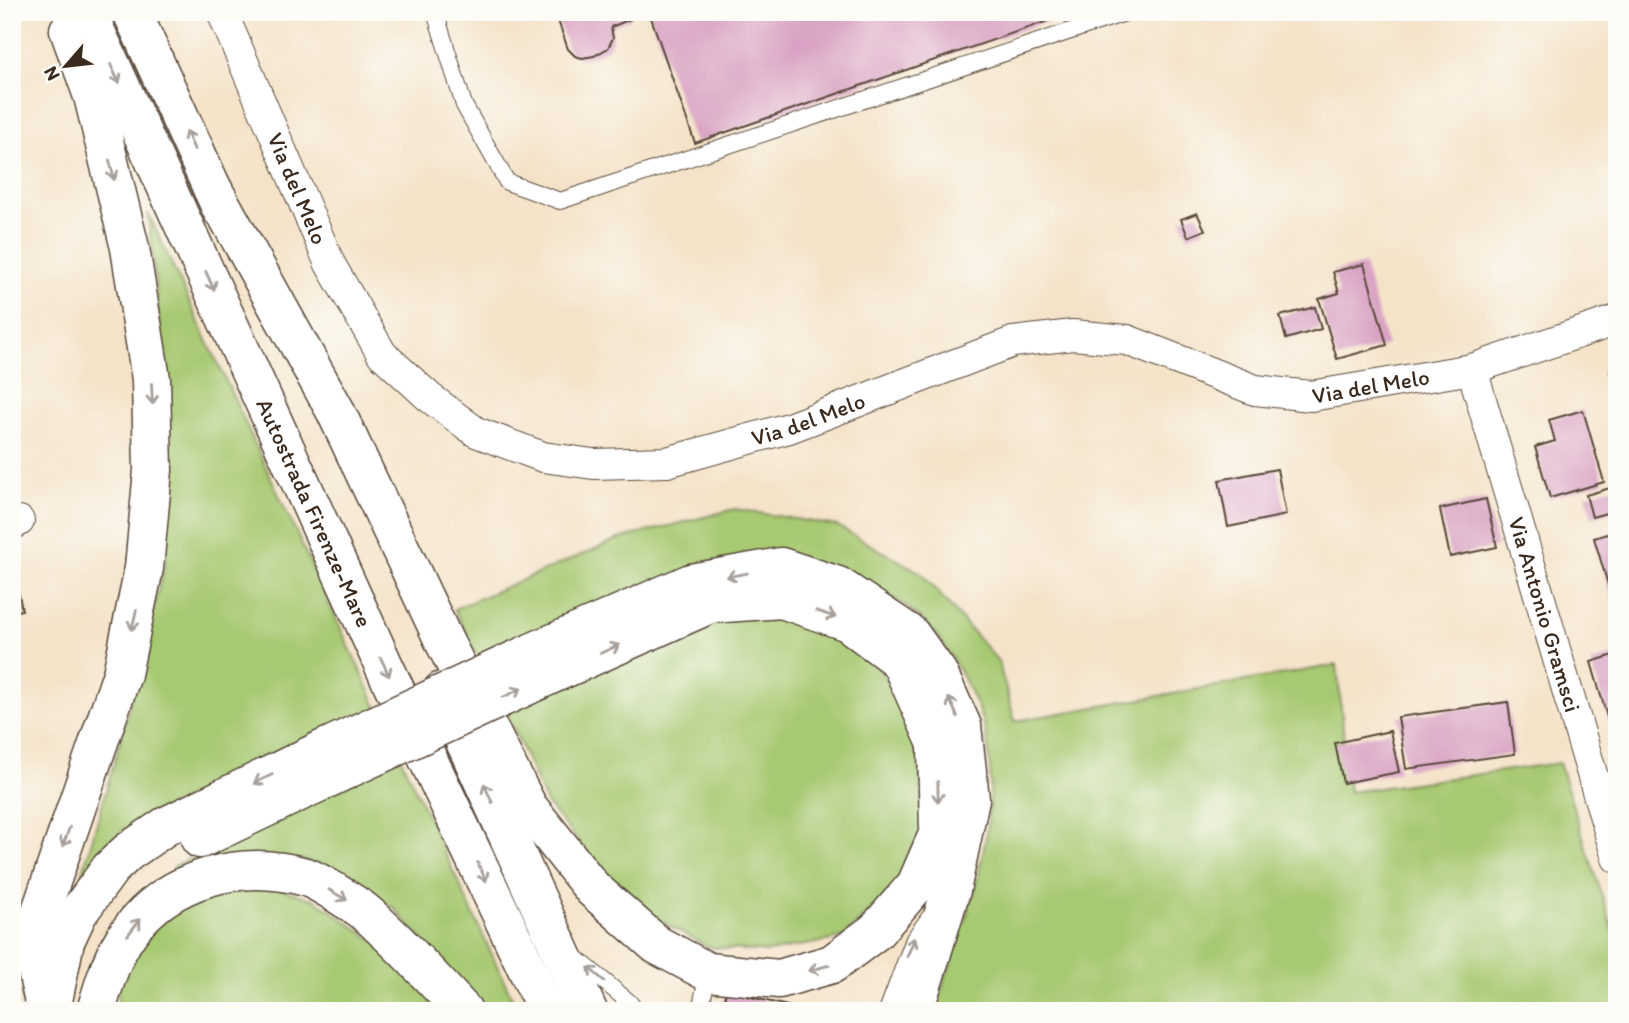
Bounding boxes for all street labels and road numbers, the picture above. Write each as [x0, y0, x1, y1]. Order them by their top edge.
street label: Via del Melo [261, 128, 334, 249]
street label: Via del Melo [1310, 362, 1432, 410]
street label: Via del Melo [748, 386, 869, 452]
street label: Autostrada Firenze-Mare [250, 394, 379, 632]
street label: Via Antonio Gramsci [1503, 513, 1587, 715]

